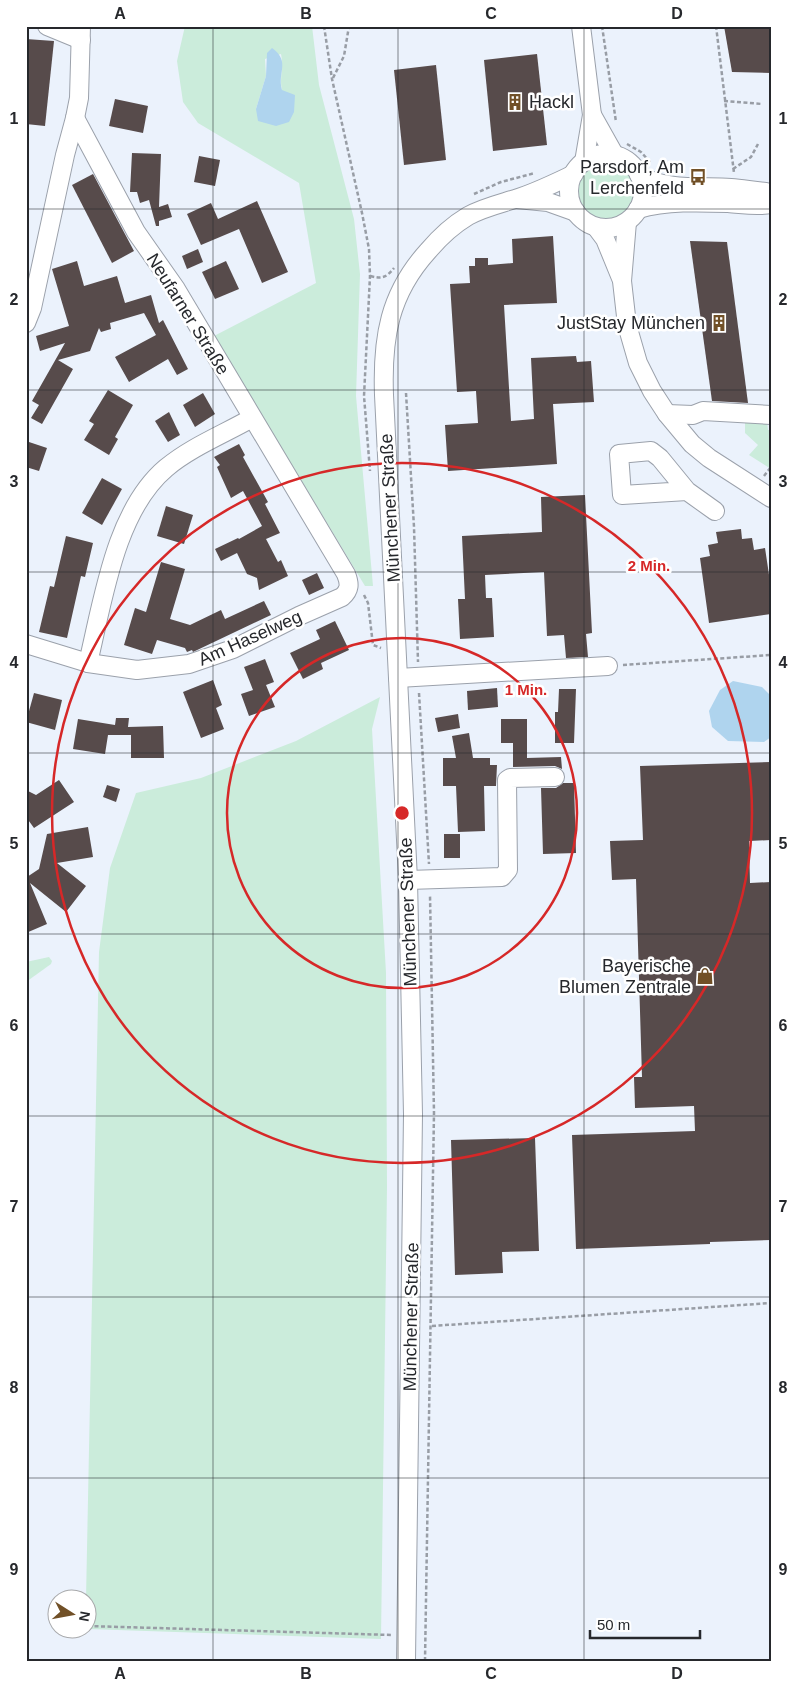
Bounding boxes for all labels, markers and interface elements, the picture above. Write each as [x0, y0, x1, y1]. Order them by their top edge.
text: A [114, 5, 126, 22]
text: B [300, 5, 312, 22]
text: C [485, 5, 497, 22]
text: D [671, 5, 683, 22]
building icon: Hackl [505, 92, 525, 112]
place label: Hackl [529, 92, 574, 112]
text: 1 [10, 110, 19, 127]
text: 1 [779, 110, 788, 127]
place label: Parsdorf, Am Lerchenfeld [580, 157, 684, 198]
bus stop icon: Parsdorf, Am Lerchenfeld [688, 167, 708, 187]
street label: Neufarner Straße [143, 250, 233, 378]
text: 2 [10, 291, 19, 308]
text: 2 [779, 291, 788, 308]
place label: JustStay München [557, 313, 705, 333]
building icon: JustStay München [709, 313, 729, 333]
street label: Münchener Straße [376, 433, 404, 583]
text: 3 [10, 473, 19, 490]
text: 3 [779, 473, 788, 490]
text: 2 Min. [628, 557, 670, 574]
street label: Am Haselweg [195, 606, 305, 670]
text: 4 [10, 654, 19, 671]
text: 4 [779, 654, 788, 671]
text: 1 Min. [505, 681, 547, 698]
centre of rings [393, 804, 411, 822]
text: 5 [10, 835, 19, 852]
text: 5 [779, 835, 788, 852]
street label: Münchener Straße [395, 837, 421, 987]
place label: Bayerische Blumen Zentrale [559, 956, 691, 997]
shop icon: Bayerische Blumen Zentrale [695, 966, 715, 986]
text: 6 [10, 1017, 19, 1034]
text: 6 [779, 1017, 788, 1034]
text: 7 [10, 1198, 19, 1215]
text: 7 [779, 1198, 788, 1215]
street label: Münchener Straße [400, 1242, 422, 1392]
text: 8 [10, 1379, 19, 1396]
text: 8 [779, 1379, 788, 1396]
text: 9 [10, 1561, 19, 1578]
text: 9 [779, 1561, 788, 1578]
north arrow [48, 1590, 98, 1640]
scale bar [590, 1607, 700, 1639]
text: N [76, 1610, 94, 1623]
text: 50 m [597, 1616, 630, 1633]
text: A [114, 1665, 126, 1682]
text: B [300, 1665, 312, 1682]
text: C [485, 1665, 497, 1682]
text: D [671, 1665, 683, 1682]

